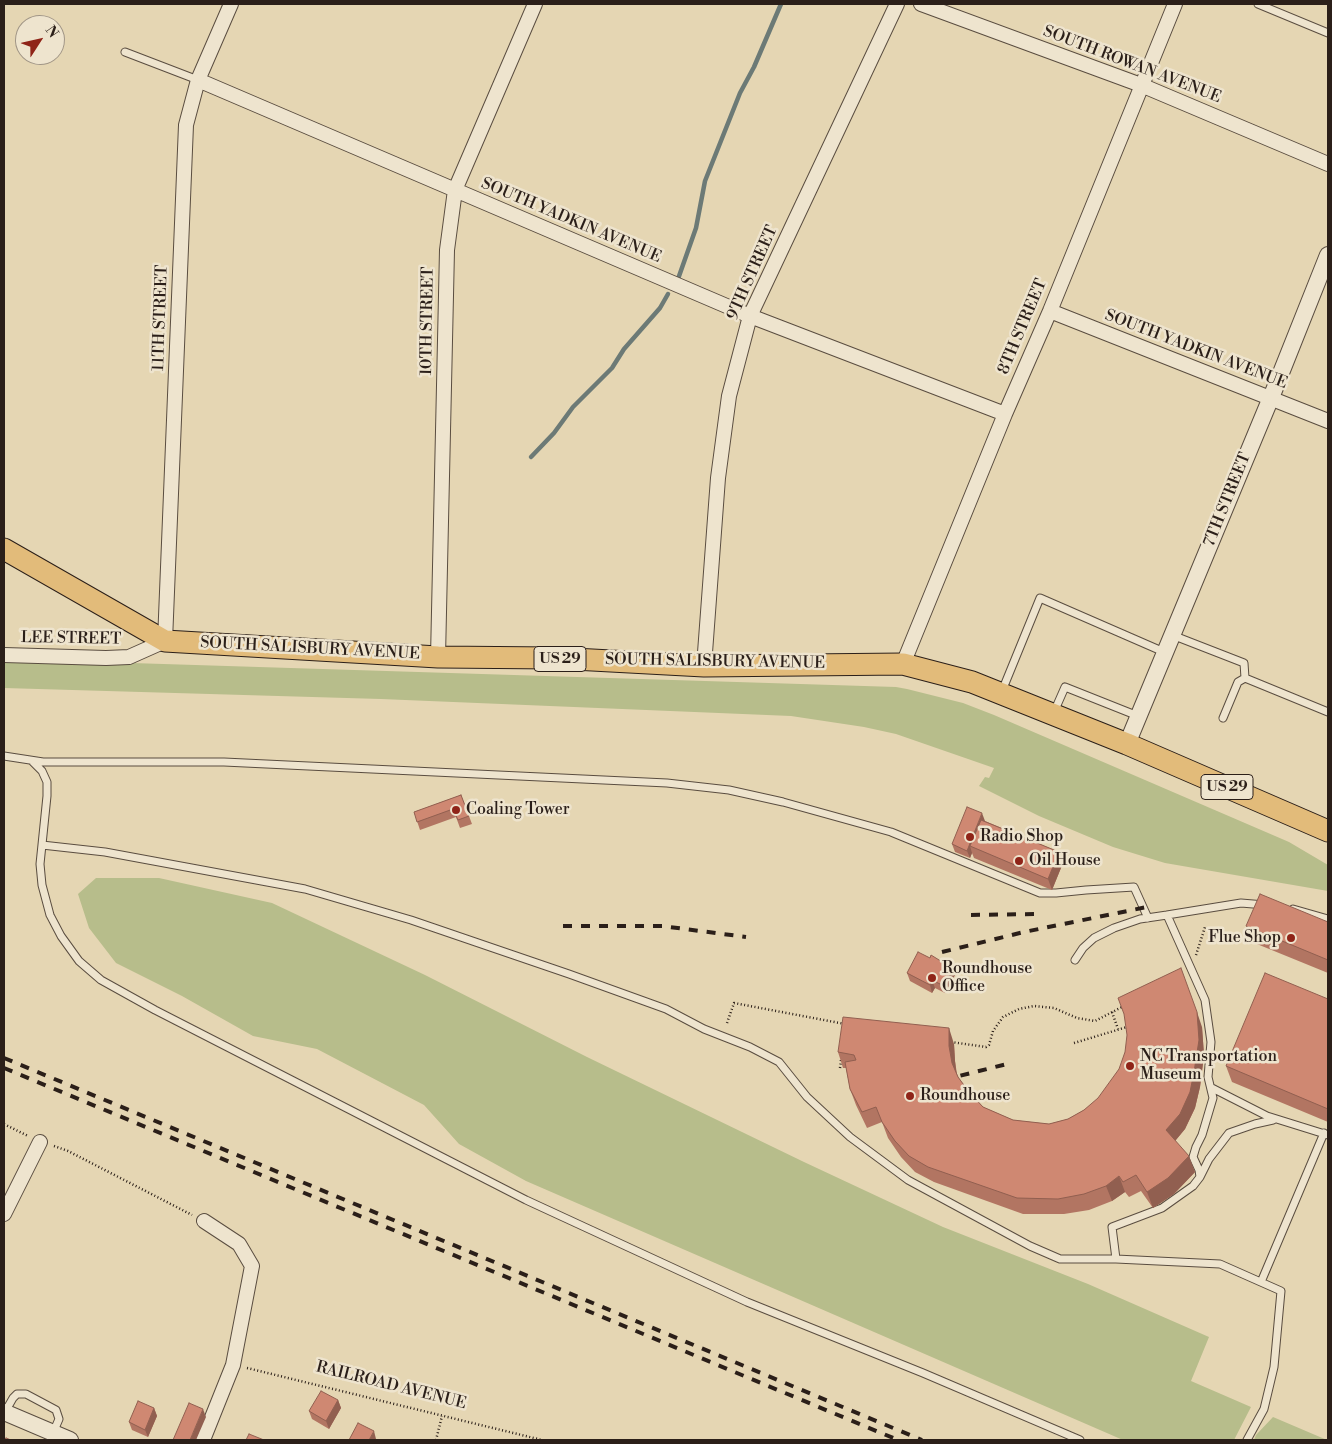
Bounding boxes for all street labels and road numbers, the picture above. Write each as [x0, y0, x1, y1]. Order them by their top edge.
street label: SOUTH ROWAN AVENUE [1040, 22, 1224, 108]
street label: SOUTH YADKIN AVENUE [478, 174, 664, 268]
street label: 9TH STREET [724, 223, 782, 323]
street label: 11TH STREET [150, 265, 172, 371]
street label: 10TH STREET [417, 266, 439, 376]
street label: 8TH STREET [994, 276, 1052, 378]
street label: SOUTH YADKIN AVENUE [1102, 306, 1290, 394]
street label: 7TH STREET [1200, 450, 1256, 550]
street label: LEE STREET [21, 629, 121, 649]
street label: SOUTH SALISBURY AVENUE [200, 634, 420, 664]
road number: US 29 [534, 646, 586, 672]
street label: SOUTH SALISBURY AVENUE [605, 650, 825, 674]
road number: US 29 [1201, 774, 1253, 800]
street label: RAILROAD AVENUE [314, 1358, 468, 1414]

